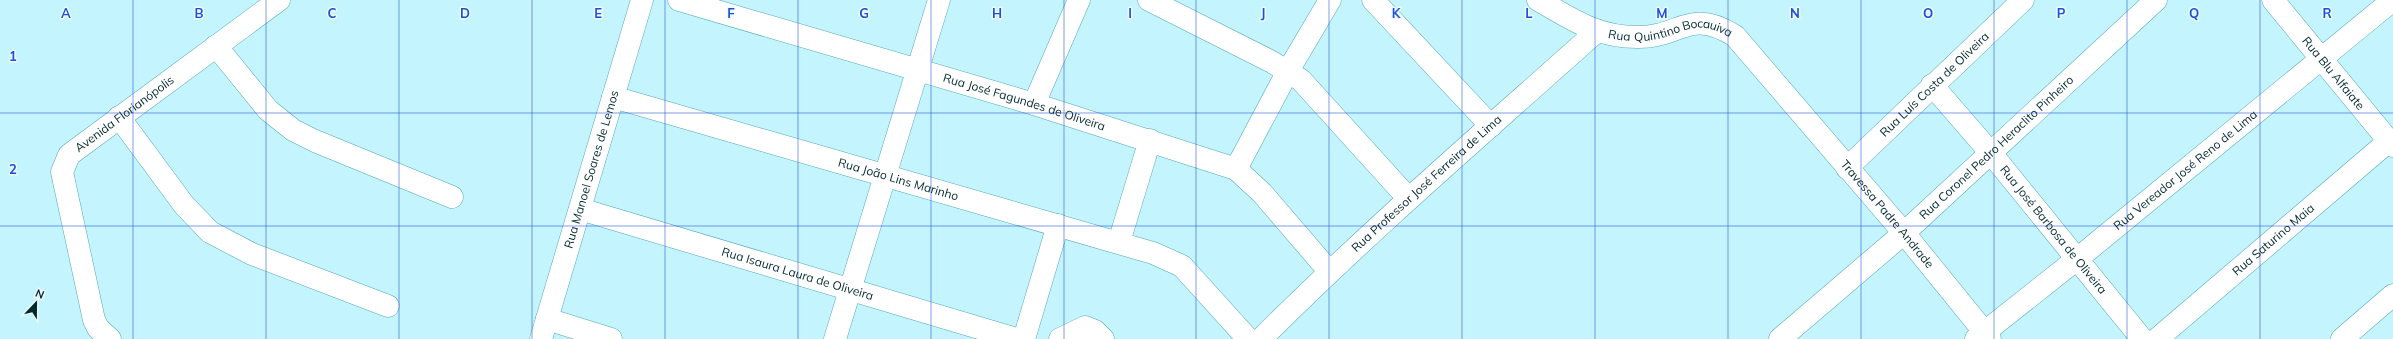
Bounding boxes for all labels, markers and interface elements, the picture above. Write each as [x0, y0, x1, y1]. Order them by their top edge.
text: A [61, 5, 71, 21]
text: B [195, 5, 204, 21]
text: C [328, 5, 337, 21]
text: D [460, 5, 470, 21]
text: E [594, 5, 602, 21]
text: F [727, 5, 735, 21]
text: G [859, 5, 869, 21]
text: H [992, 5, 1002, 21]
text: I [1128, 5, 1132, 21]
text: J [1261, 5, 1265, 21]
text: K [1392, 5, 1402, 21]
text: L [1525, 5, 1533, 21]
text: M [1656, 5, 1668, 21]
text: N [1790, 5, 1800, 21]
text: O [1923, 5, 1933, 21]
text: P [2057, 5, 2066, 21]
text: Q [2189, 5, 2199, 21]
text: R [2322, 5, 2332, 21]
street label: Rua Quintino Bocauiva [1607, 16, 1735, 44]
street label: Rua Luís Costa de Oliveira [1877, 29, 1992, 140]
street label: Rua Blu Alfaiate [2299, 33, 2368, 113]
text: 1 [9, 48, 17, 64]
street label: Rua José Fagundes de Oliveira [941, 70, 1107, 133]
street label: Avenida Florianópolis [72, 72, 177, 155]
street label: Rua Coronel Pedro Heraclito Pinheiro [1916, 72, 2076, 222]
street label: Rua Manoel Soares de Lemos [560, 88, 622, 250]
street label: Rua Vereador José Reno de Lima [2110, 106, 2260, 233]
street label: Rua Professor José Ferreira de Lima [1348, 112, 1504, 255]
street label: Rua João Lins Marinho [836, 154, 961, 204]
street label: Travessa Padre Andrade [1838, 157, 1938, 271]
text: 2 [9, 161, 17, 177]
street label: Rua José Barbosa de Oliveira [1997, 162, 2110, 297]
street label: Rua Saturino Maia [2229, 200, 2317, 279]
street label: Rua Isaura Laura de Oliveira [720, 244, 875, 303]
north arrow [16, 283, 56, 323]
text: N [33, 286, 46, 302]

